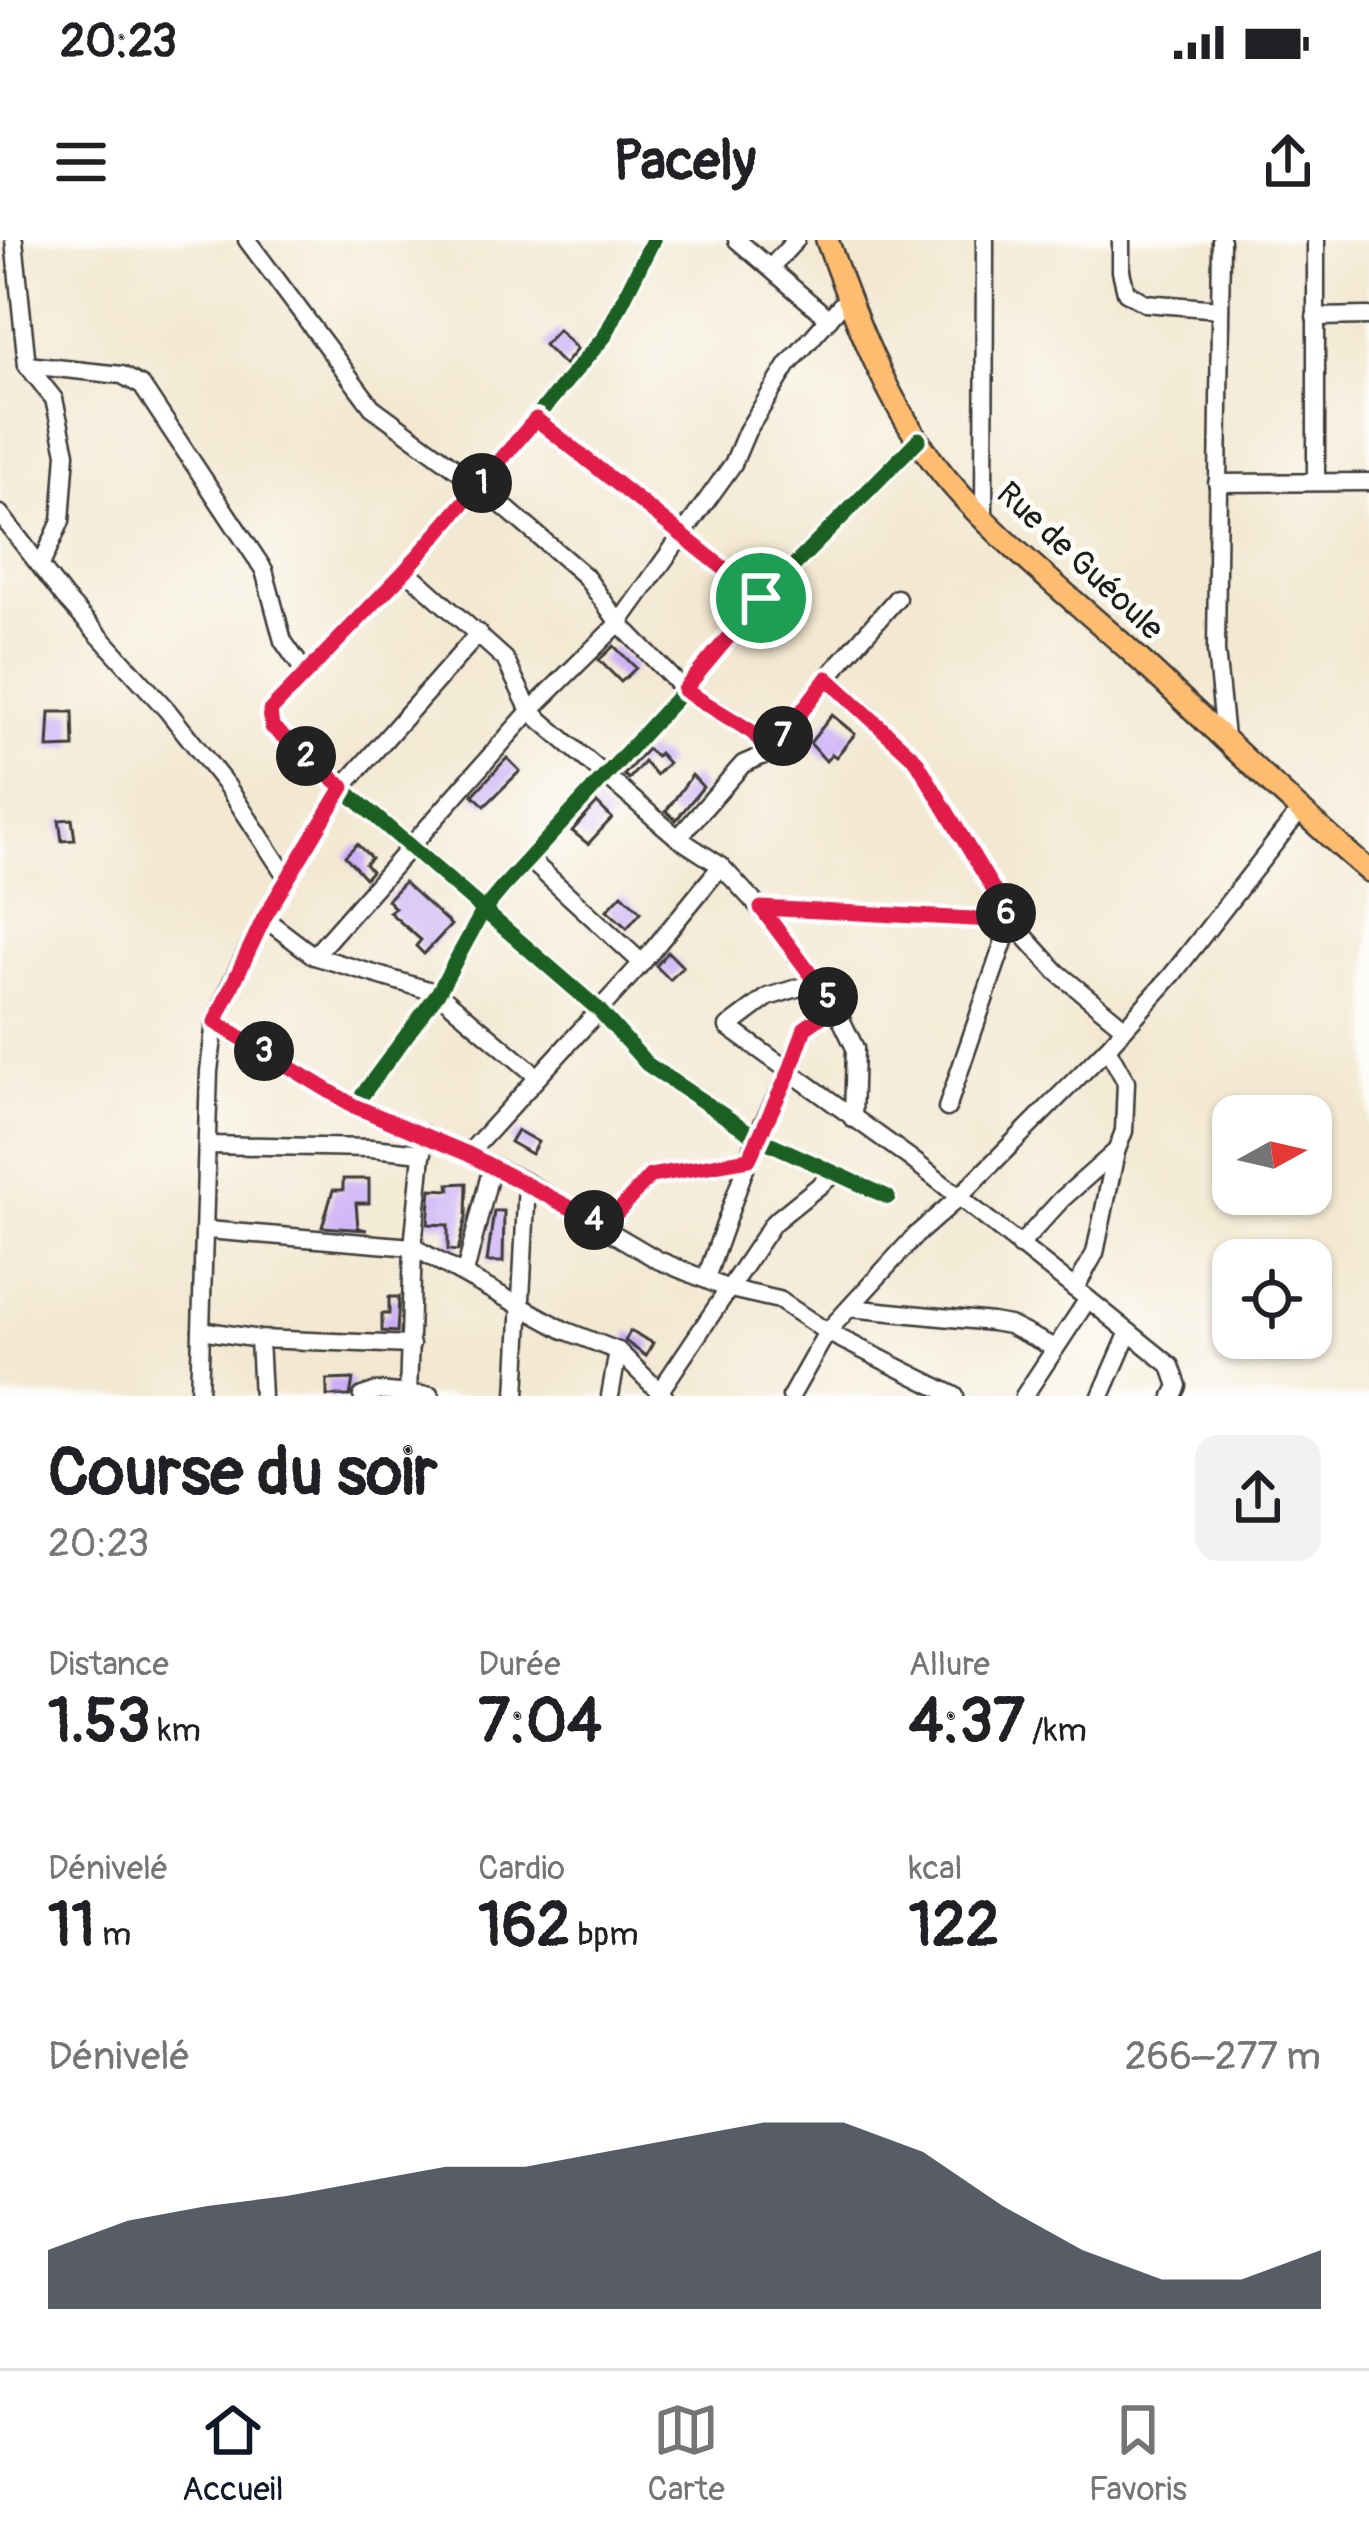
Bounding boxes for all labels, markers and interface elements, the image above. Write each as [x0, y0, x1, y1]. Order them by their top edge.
text: 20:23 [60, 14, 177, 70]
text: Pacely [613, 128, 756, 196]
icon: menu [48, 129, 114, 195]
icon: share [1255, 129, 1321, 195]
pin: 1 [452, 453, 512, 513]
text: 1 [476, 462, 488, 503]
street label: Rue de Guéoule [988, 473, 1172, 649]
pin [710, 547, 812, 649]
icon: arrive [728, 565, 794, 631]
pin: 7 [753, 706, 813, 766]
text: 7 [774, 715, 792, 756]
pin: 2 [276, 726, 336, 786]
text: 2 [297, 735, 315, 776]
pin: 6 [976, 883, 1036, 943]
text: 6 [996, 892, 1016, 933]
pin: 5 [798, 967, 858, 1027]
text: 5 [819, 976, 837, 1017]
pin: 3 [234, 1021, 294, 1081]
text: 3 [255, 1030, 273, 1071]
north arrow [1212, 1095, 1332, 1215]
map controls [1212, 1095, 1332, 1359]
pin: 4 [564, 1190, 624, 1250]
text: 4 [584, 1199, 604, 1240]
button: locate [1212, 1239, 1332, 1359]
text: Course du soir [48, 1432, 437, 1515]
button: share [1195, 1435, 1321, 1561]
text: 20:23 [48, 1519, 149, 1568]
text: Distance [48, 1644, 169, 1685]
text: Durée [478, 1644, 561, 1685]
text: Allure [909, 1644, 990, 1685]
text: 1.53 [48, 1685, 151, 1760]
text: 7:04 [478, 1685, 602, 1760]
text: 4:37 [909, 1685, 1025, 1760]
text: km [151, 1710, 201, 1751]
text: /km [1025, 1710, 1087, 1751]
text: Dénivelé [48, 1848, 168, 1889]
text: Cardio [478, 1848, 565, 1889]
text: kcal [909, 1848, 962, 1889]
text: 11 [48, 1889, 95, 1964]
text: 162 [478, 1889, 570, 1964]
text: 122 [909, 1889, 999, 1964]
text: m [95, 1914, 131, 1955]
text: bpm [570, 1914, 639, 1955]
text: Dénivelé [48, 2032, 190, 2081]
text: 266–277 m [1125, 2032, 1321, 2081]
tab: Accueil [182, 2397, 284, 2510]
tab: Carte [648, 2397, 725, 2510]
tab: Favoris [1089, 2397, 1187, 2510]

